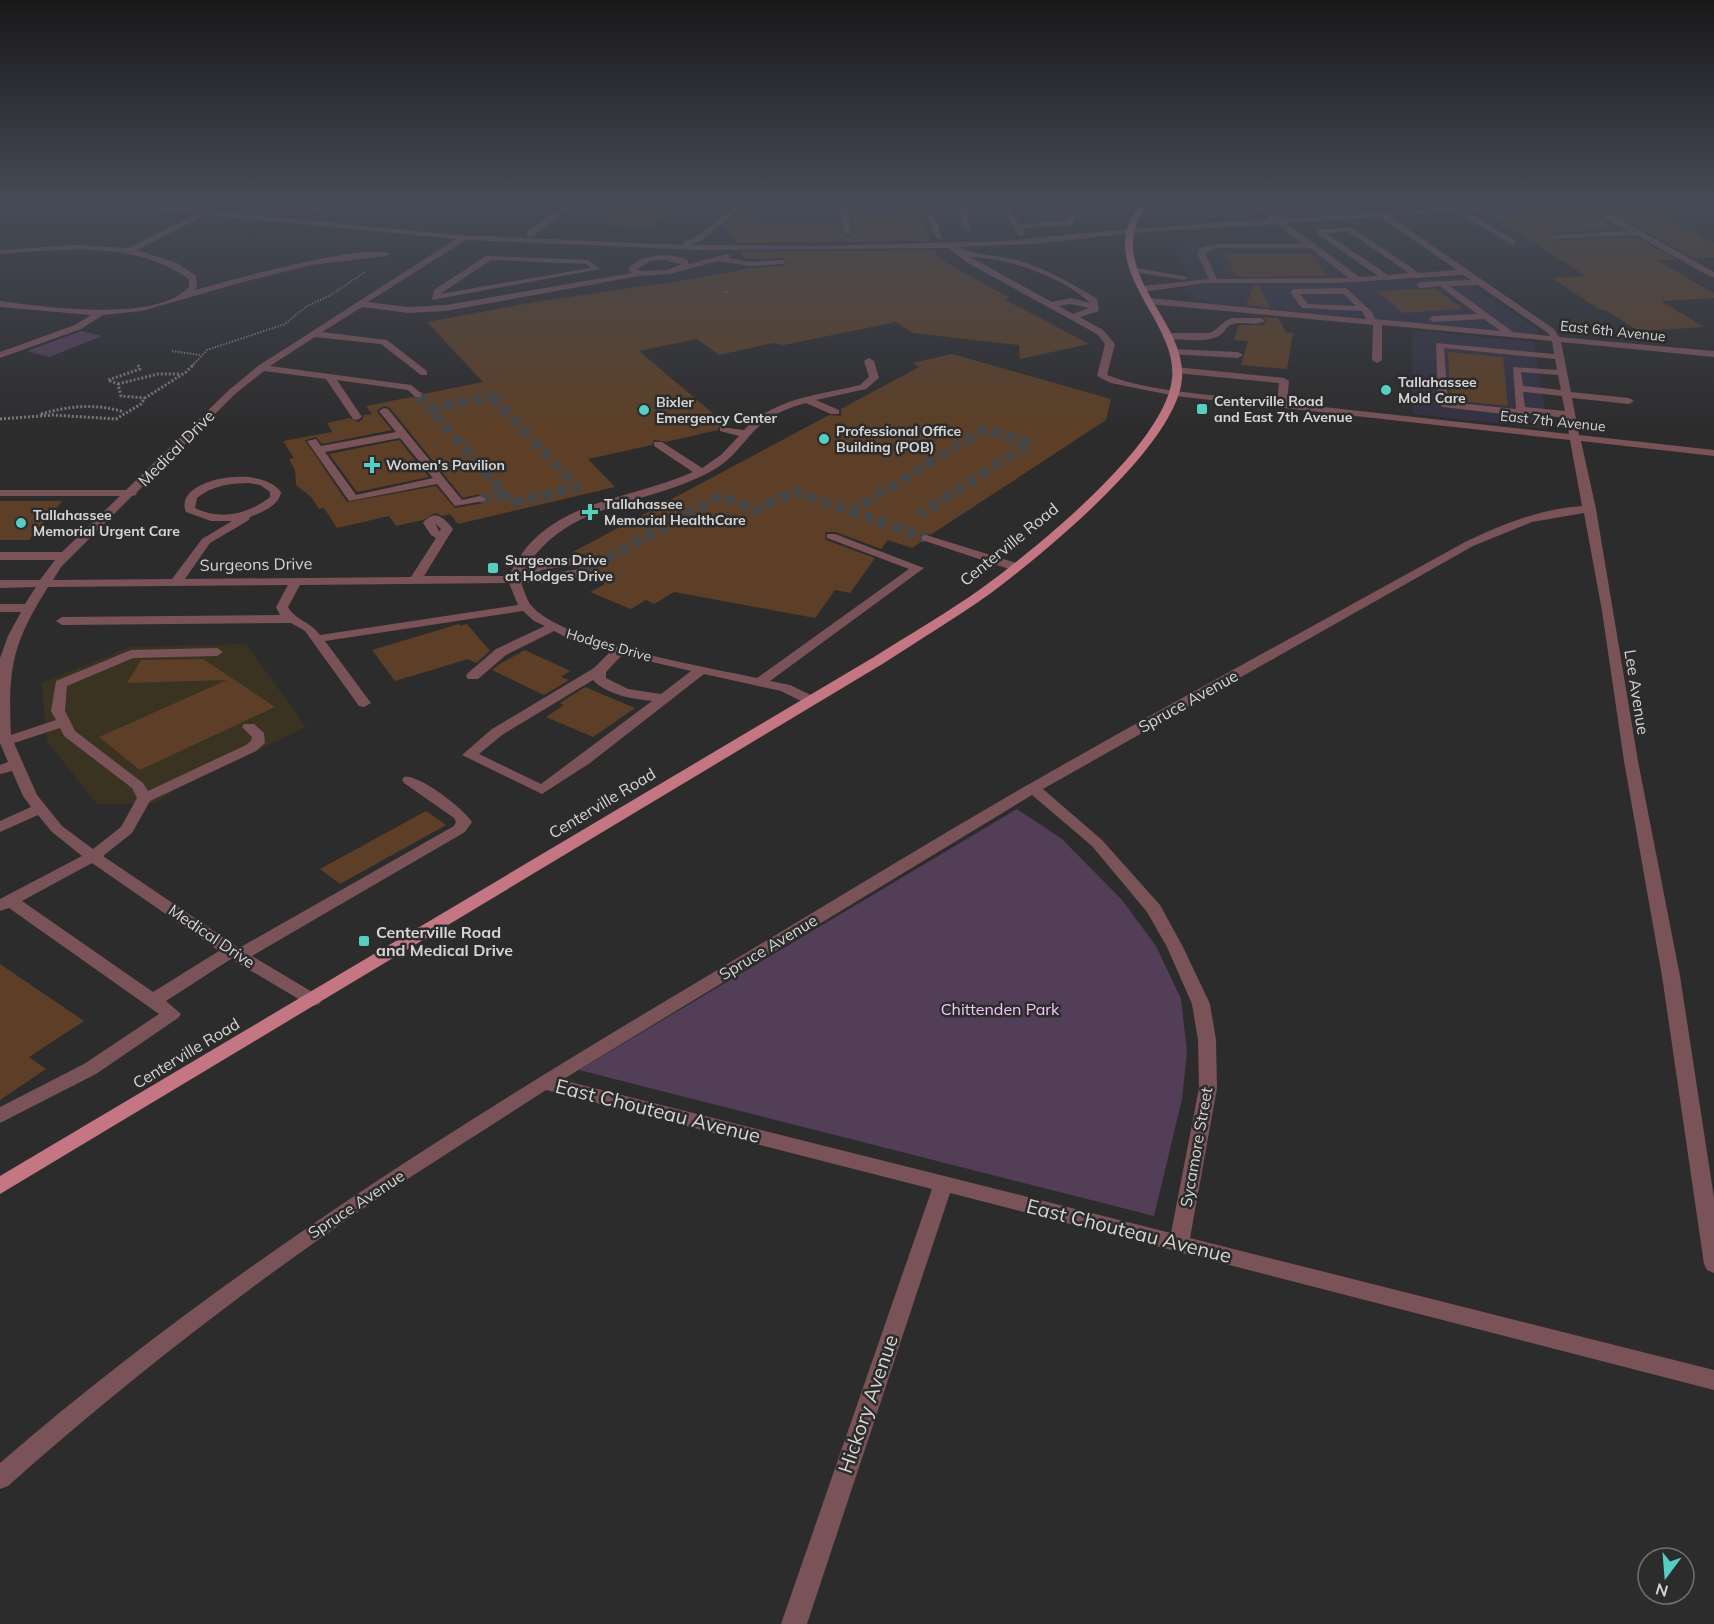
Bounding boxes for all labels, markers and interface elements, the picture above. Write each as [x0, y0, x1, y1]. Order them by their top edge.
street label: East 6th Avenue [1559, 317, 1667, 345]
place label: Tallahassee Mold Care [1398, 373, 1477, 407]
marker: Tallahassee Mold Care [1379, 383, 1393, 397]
place label: Centerville Road and East 7th Avenue [1214, 392, 1353, 426]
place label: Bixler Emergency Center [656, 393, 778, 427]
marker: Centerville Road and East 7th Avenue [1195, 402, 1209, 416]
marker: Bixler Emergency Center [637, 403, 651, 417]
street label: Medical Drive [134, 406, 218, 490]
street label: East 7th Avenue [1499, 407, 1607, 435]
place label: Professional Office Building (POB) [836, 422, 962, 456]
marker: Professional Office Building (POB) [817, 432, 831, 446]
marker: Women's Pavilion [363, 456, 381, 474]
place label: Women's Pavilion [386, 456, 505, 474]
place label: Tallahassee Memorial HealthCare [604, 495, 746, 529]
street label: Centerville Road [956, 498, 1062, 590]
marker: Tallahassee Memorial HealthCare [581, 503, 599, 521]
place label: Tallahassee Memorial Urgent Care [33, 506, 180, 540]
marker: Tallahassee Memorial Urgent Care [14, 516, 28, 530]
place label: Surgeons Drive at Hodges Drive [505, 551, 613, 585]
street label: Surgeons Drive [200, 553, 312, 575]
marker: Surgeons Drive at Hodges Drive [486, 561, 500, 575]
street label: Hodges Drive [564, 624, 654, 666]
street label: Lee Avenue [1620, 648, 1654, 736]
street label: Spruce Avenue [1135, 665, 1241, 737]
street label: Centerville Road [545, 763, 659, 843]
street label: Medical Drive [165, 900, 259, 972]
street label: Spruce Avenue [715, 910, 821, 984]
place label: Centerville Road and Medical Drive [376, 922, 513, 960]
marker: Centerville Road and Medical Drive [357, 934, 371, 948]
park label: Chittenden Park [941, 999, 1060, 1019]
street label: Centerville Road [129, 1013, 243, 1093]
street label: East Chouteau Avenue [553, 1073, 763, 1148]
street label: Sycamore Street [1176, 1085, 1216, 1209]
street label: Spruce Avenue [304, 1165, 408, 1243]
street label: East Chouteau Avenue [1024, 1193, 1234, 1268]
street label: Hickory Avenue [832, 1331, 903, 1476]
north arrow [1636, 1546, 1696, 1606]
text: N [1653, 1579, 1670, 1602]

